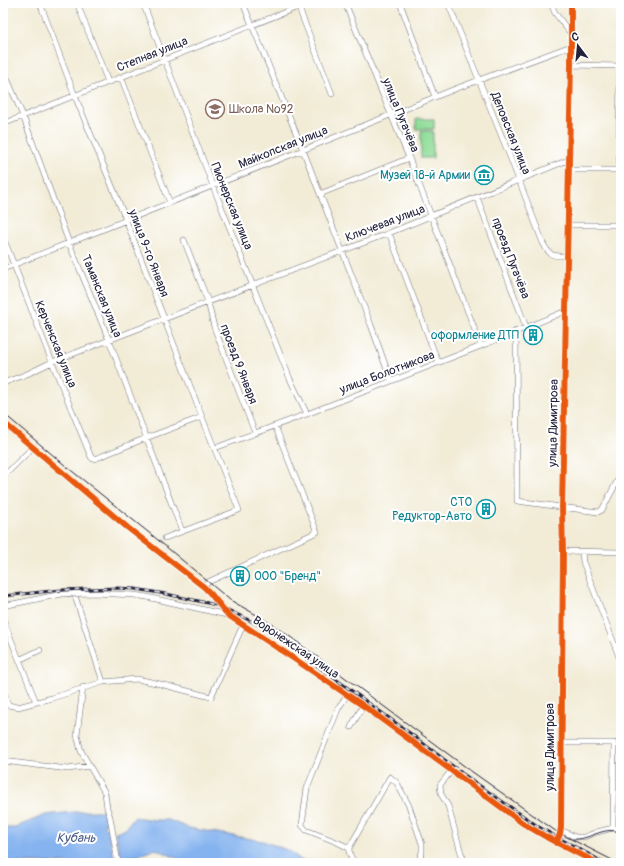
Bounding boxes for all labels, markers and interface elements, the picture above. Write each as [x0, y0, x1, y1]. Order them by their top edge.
north arrow [558, 26, 598, 66]
text: С [570, 30, 581, 44]
street label: Степная улица [115, 33, 190, 75]
street label: улица Пугачёва [379, 75, 422, 155]
street label: Деповская улица [487, 89, 534, 177]
school or university icon: Школа №92 [204, 98, 226, 120]
place label: Школа №92 [229, 102, 294, 117]
street label: Майкопская улица [236, 123, 330, 172]
street label: Пионерская улица [207, 160, 256, 252]
museum icon: Музей 18-й Армии [473, 164, 495, 186]
place label: Музей 18-й Армии [380, 168, 471, 183]
street label: Ключевая улица [343, 201, 428, 246]
street label: улица 9-го Января [125, 206, 172, 299]
street label: проезд Пугачёва [488, 215, 533, 301]
street label: Таманская улица [78, 253, 125, 340]
street label: Керченская улица [31, 299, 80, 390]
street label: проезд 9 Января [216, 322, 261, 407]
building icon: оформление ДТП [522, 324, 544, 346]
place label: оформление ДТП [431, 328, 519, 343]
street label: улица Болотникова [337, 347, 437, 398]
street label: улица Димитрова [545, 379, 562, 468]
place label: СТО Редуктор-Авто [392, 495, 473, 524]
building icon: СТО Редуктор-Авто [475, 498, 497, 520]
building icon: ООО "Бренд" [229, 565, 251, 587]
place label: ООО "Бренд" [254, 569, 321, 584]
street label: Воронежская улица [250, 613, 342, 682]
street label: улица Димитрова [543, 703, 558, 792]
water label: Кубань [56, 830, 96, 846]

